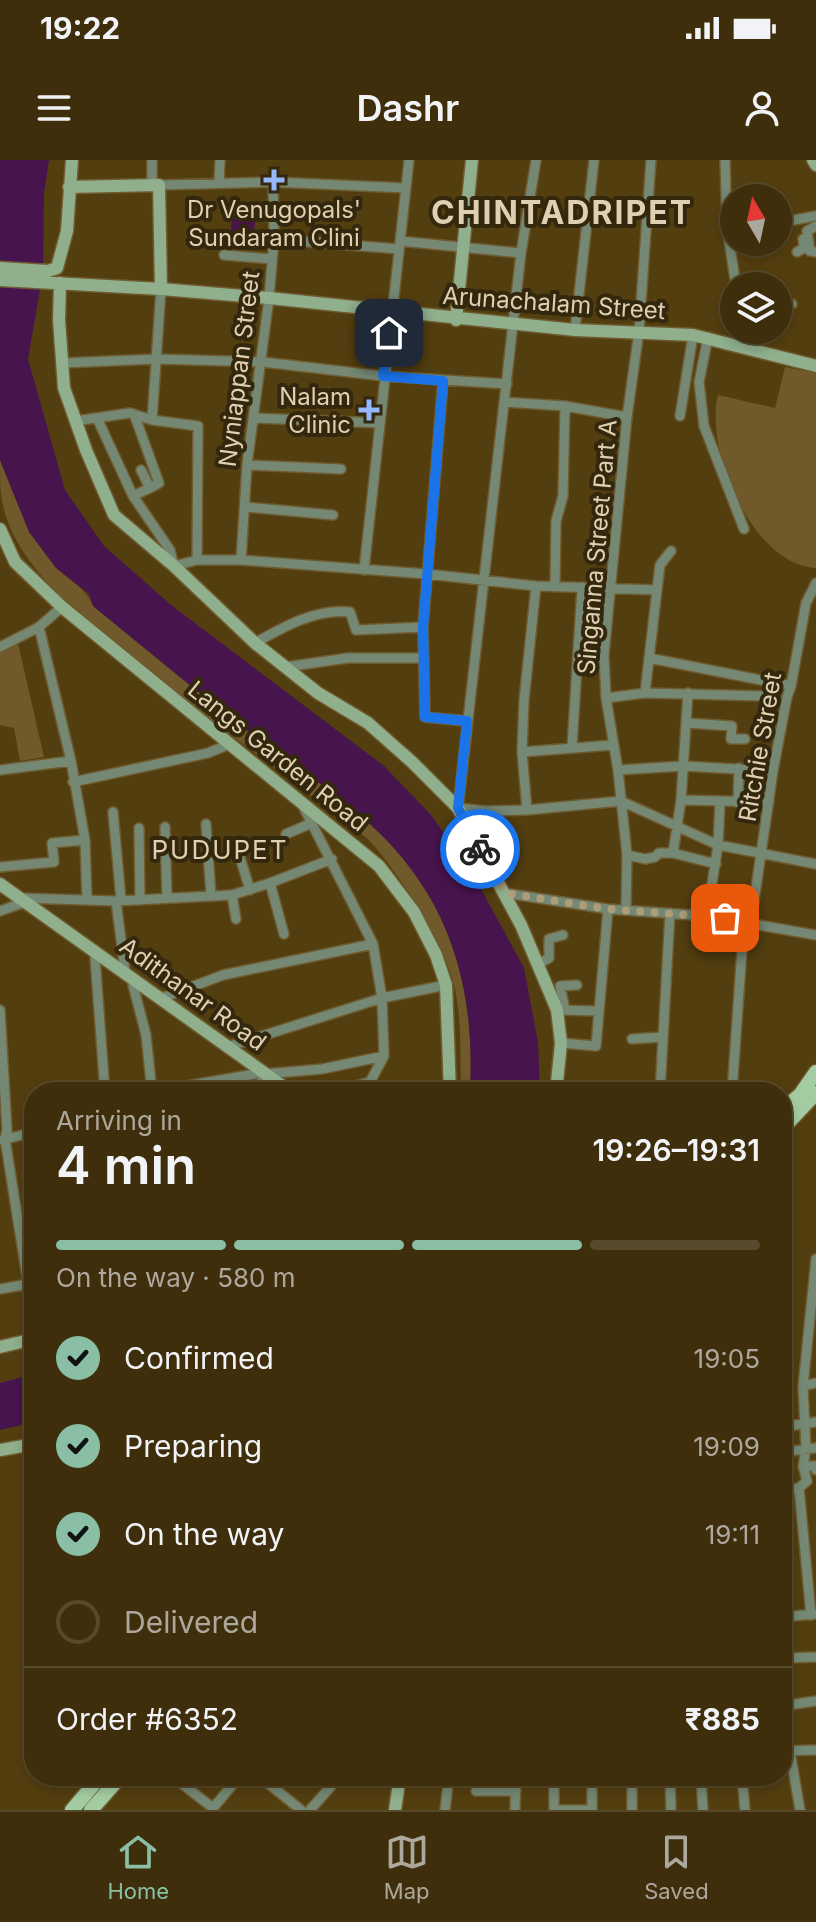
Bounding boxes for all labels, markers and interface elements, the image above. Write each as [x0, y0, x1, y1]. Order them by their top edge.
text: 19:22 [40, 10, 120, 46]
icon: menu [32, 86, 76, 130]
text: Dashr [357, 86, 459, 130]
icon: person [740, 86, 784, 130]
marker: Dr Venugopals' Sundaram Clini [263, 169, 285, 191]
north arrow [720, 184, 792, 256]
map controls [720, 184, 792, 344]
district label: CHINTADRIPET [431, 193, 693, 232]
place label: Dr Venugopals' Sundaram Clini [187, 195, 361, 252]
street label: Nyniappan Street [213, 269, 265, 468]
button: layers [720, 272, 792, 344]
street label: Arunachalam Street [441, 281, 667, 325]
pin [355, 299, 423, 367]
icon: home [367, 311, 411, 355]
place label: Nalam Clinic [279, 382, 351, 439]
marker: Nalam Clinic [358, 399, 380, 421]
street label: Singanna Street Part A [571, 418, 623, 676]
street label: Ritchie Street [733, 670, 787, 824]
street label: Langs Garden Road [182, 675, 374, 837]
courier [440, 809, 520, 889]
icon: bike [458, 827, 502, 871]
district label: PUDUPET [151, 834, 289, 865]
pin [691, 884, 759, 952]
icon: bag [703, 896, 747, 940]
street label: Adithanar Road [114, 931, 272, 1057]
text: Arriving in [56, 1105, 182, 1136]
text: 19:26–19:31 [592, 1132, 760, 1168]
text: 4 min [56, 1134, 196, 1197]
text: On the way · 580 m [56, 1262, 296, 1293]
icon: check [56, 1336, 100, 1380]
text: Confirmed [124, 1340, 274, 1376]
text: 19:05 [694, 1343, 760, 1374]
icon: check [56, 1424, 100, 1468]
text: Preparing [124, 1428, 262, 1464]
text: 19:09 [693, 1431, 760, 1462]
icon: check [56, 1512, 100, 1556]
text: On the way [124, 1516, 284, 1552]
text: 19:11 [705, 1519, 760, 1550]
text: Delivered [124, 1604, 258, 1640]
text: Order #6352 [56, 1701, 238, 1737]
text: ₹885 [685, 1701, 760, 1737]
tab: Home [107, 1830, 169, 1904]
tab: Map [384, 1830, 429, 1904]
tab: Saved [644, 1830, 709, 1904]

